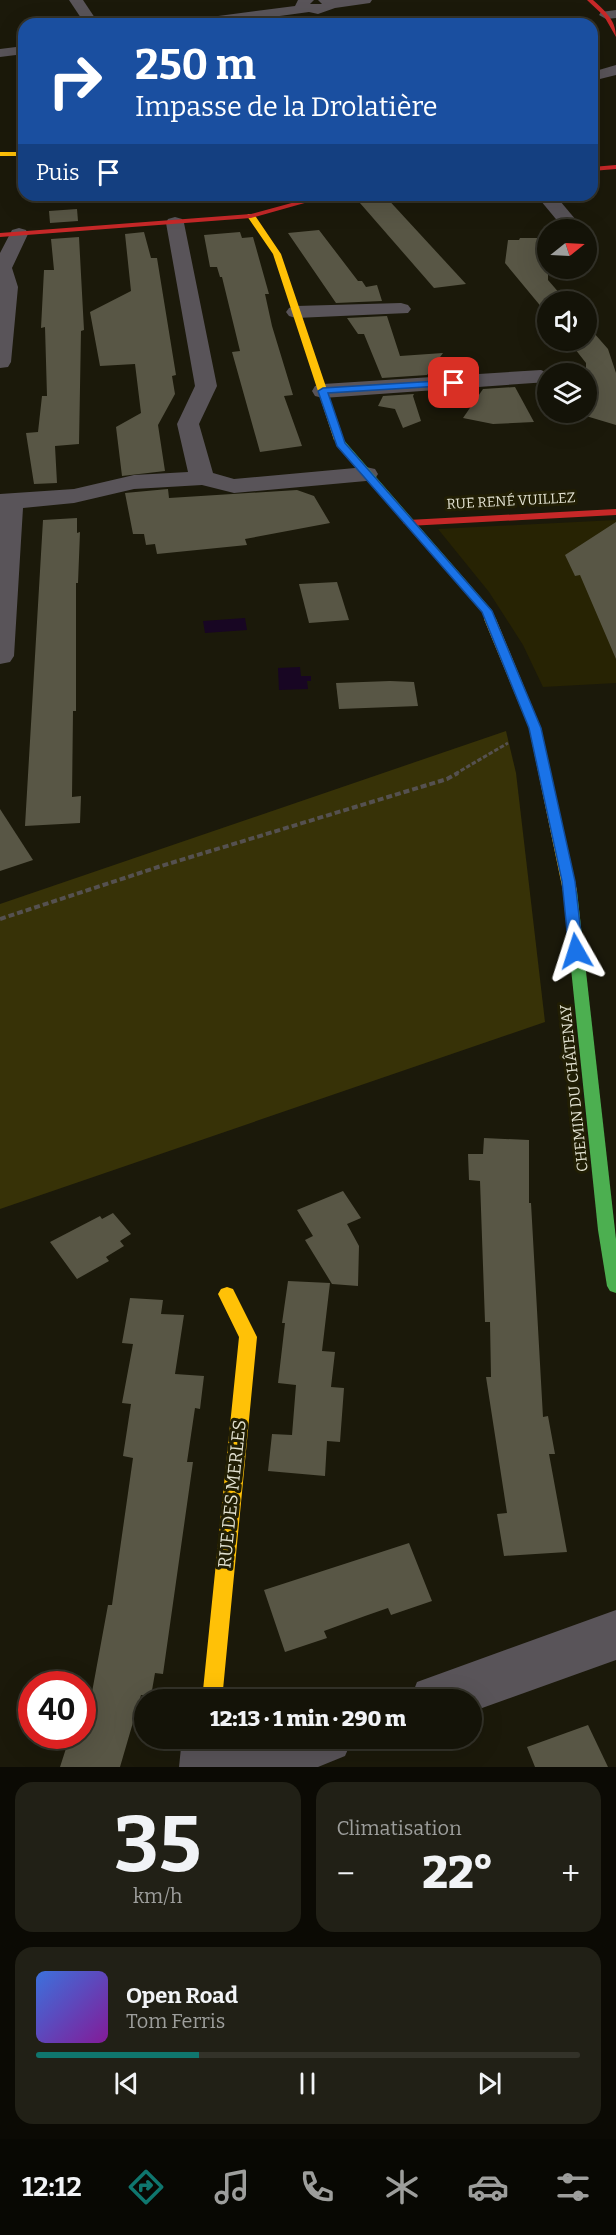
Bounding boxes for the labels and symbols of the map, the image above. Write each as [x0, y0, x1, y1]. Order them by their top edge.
north arrow [537, 219, 597, 279]
pin [428, 357, 479, 408]
street label: RUE RENÉ VUILLEZ [446, 488, 576, 513]
position arrow [544, 919, 608, 983]
street label: CHEMIN DU CHÂTENAY [556, 1003, 592, 1173]
street label: RUE DES MERLES [213, 1419, 251, 1569]
speed limit sign: 40 [18, 1671, 96, 1749]

